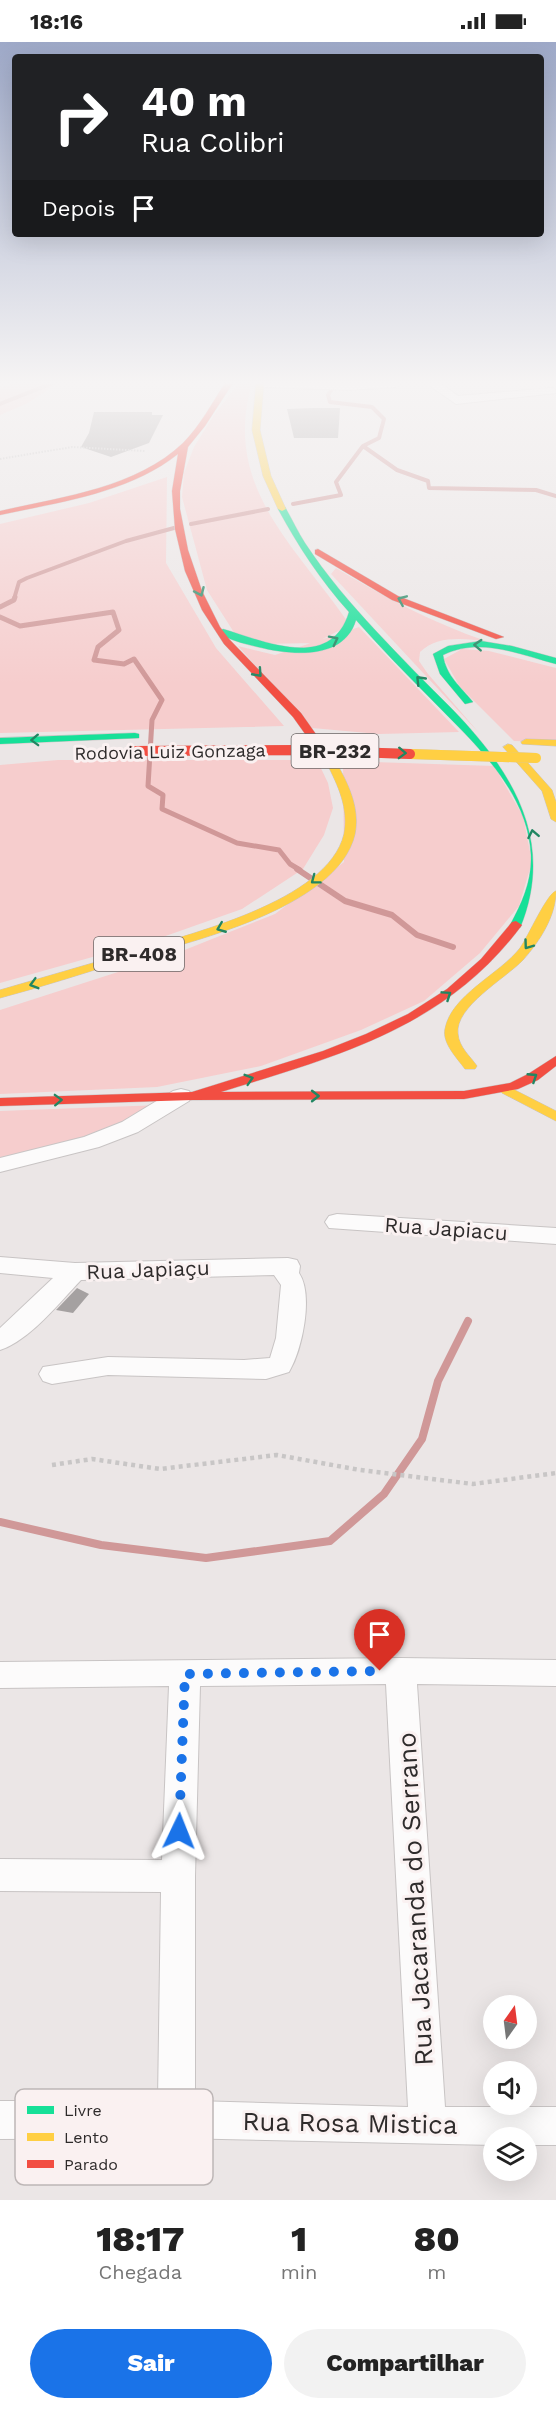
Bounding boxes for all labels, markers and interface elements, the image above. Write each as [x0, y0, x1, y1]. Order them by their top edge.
text: 18:16 [30, 9, 83, 34]
text: 40 m [141, 77, 247, 126]
icon: right [42, 78, 120, 156]
text: Rua Colibri [141, 127, 284, 159]
icon: arrive [127, 192, 160, 225]
text: Depois [42, 196, 115, 221]
one-way arrow [193, 585, 205, 596]
one-way arrow [398, 596, 409, 608]
one-way arrow [328, 636, 339, 648]
one-way arrow [474, 638, 483, 651]
one-way arrow [251, 667, 262, 677]
one-way arrow [416, 676, 427, 687]
one-way arrow [30, 733, 39, 746]
road number: BR-232 [292, 734, 378, 768]
street label: Rodovia Luiz Gonzaga [74, 739, 266, 764]
one-way arrow [397, 746, 406, 759]
one-way arrow [527, 829, 540, 839]
one-way arrow [311, 873, 322, 884]
one-way arrow [216, 921, 227, 933]
road number: BR-408 [94, 937, 184, 971]
one-way arrow [525, 938, 536, 949]
one-way arrow [30, 977, 40, 989]
one-way arrow [440, 991, 451, 1002]
one-way arrow [527, 1073, 537, 1085]
one-way arrow [243, 1074, 254, 1086]
one-way arrow [310, 1090, 319, 1102]
one-way arrow [54, 1093, 63, 1106]
street label: Rua Japiacu [384, 1212, 509, 1245]
street label: Rua Japiaçu [86, 1255, 210, 1284]
pin [354, 1609, 405, 1671]
icon: arrive [363, 1618, 396, 1651]
street label: Rua Jacaranda do Serrano [391, 1732, 439, 2066]
position arrow [147, 1799, 211, 1863]
north arrow [483, 1995, 537, 2049]
map controls [483, 1995, 537, 2181]
button: sound [483, 2061, 537, 2115]
legend [15, 2089, 213, 2185]
text: Livre [64, 2101, 102, 2120]
street label: Rua Rosa Mistica [242, 2106, 458, 2140]
button: layers [483, 2127, 537, 2181]
text: Lento [64, 2128, 109, 2147]
text: Parado [64, 2155, 118, 2174]
text: 18:17 [96, 2218, 184, 2260]
text: 1 [291, 2218, 307, 2260]
text: 80 [414, 2218, 460, 2260]
text: Chegada [99, 2260, 182, 2284]
text: min [281, 2260, 317, 2284]
text: m [427, 2260, 446, 2284]
button: Sair [30, 2329, 272, 2398]
button: Compartilhar [284, 2329, 526, 2398]

